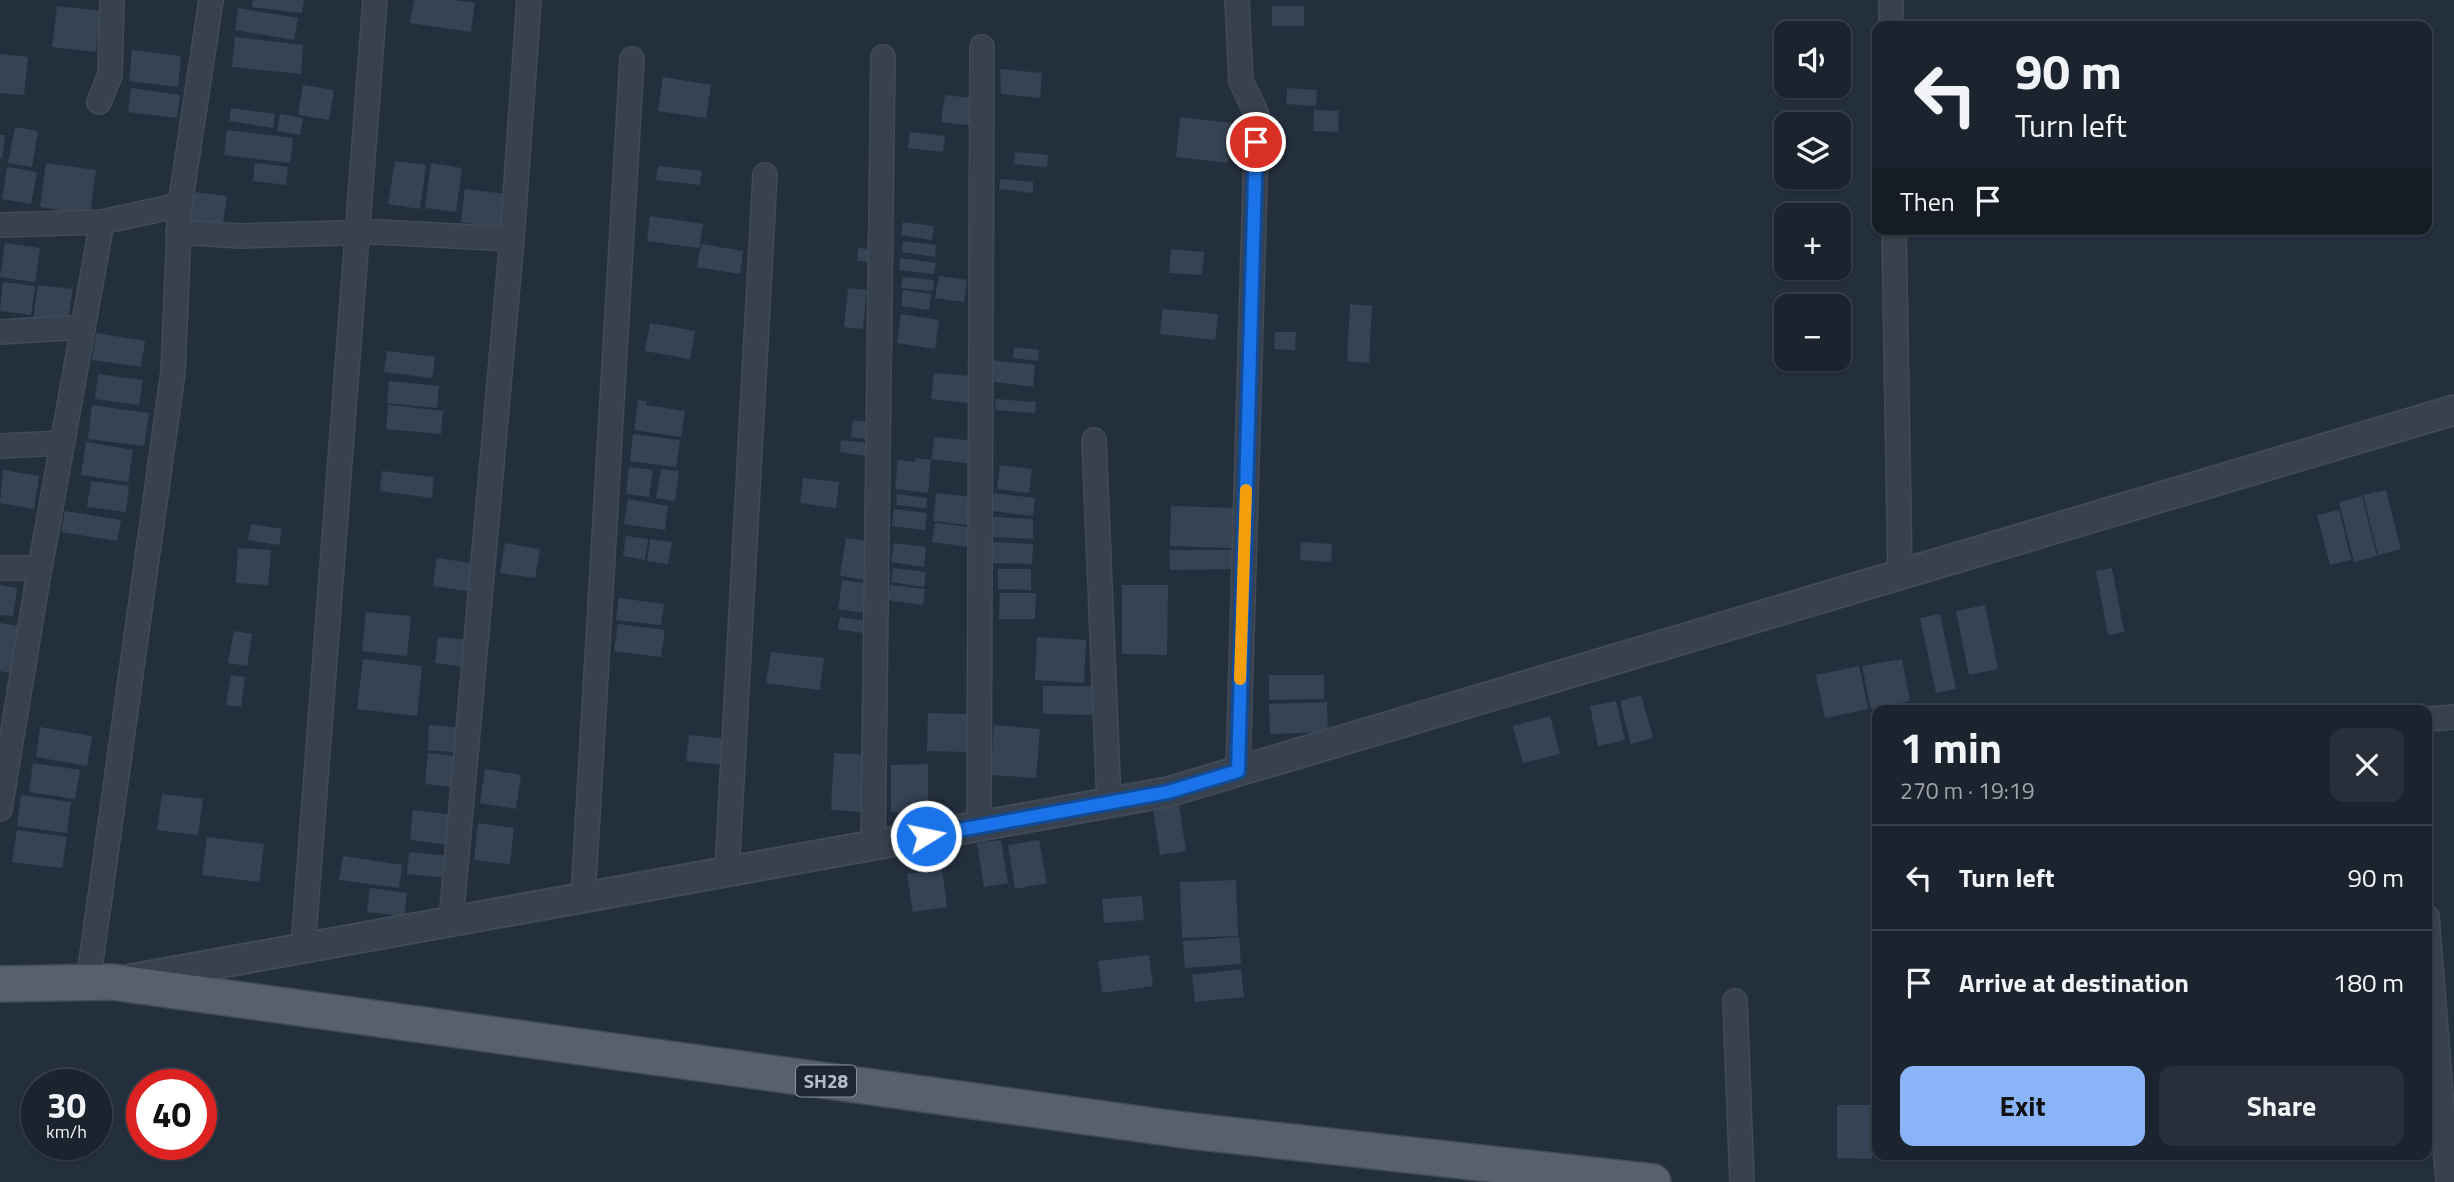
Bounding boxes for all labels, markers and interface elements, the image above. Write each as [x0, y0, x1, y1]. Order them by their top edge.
map controls [1774, 21, 1851, 371]
button: sound [1774, 21, 1851, 98]
text: 90 m [2015, 33, 2122, 108]
icon: left [1900, 49, 1991, 140]
text: Turn left [2015, 101, 2127, 149]
pin [1226, 112, 1286, 172]
button: layers [1774, 112, 1851, 189]
icon: arrive [1237, 123, 1275, 161]
text: Then [1900, 182, 1955, 221]
icon: arrive [1969, 182, 2007, 220]
button: + [1774, 203, 1851, 280]
button: − [1774, 294, 1851, 371]
text: 1 min [1900, 715, 2002, 779]
button: close [2330, 728, 2404, 802]
text: 270 m · 19:19 [1900, 773, 2035, 808]
position arrow [889, 799, 963, 873]
text: Turn left [1959, 858, 2054, 897]
text: 90 m [2347, 858, 2404, 897]
icon: left [1900, 859, 1938, 897]
text: Arrive at destination [1959, 963, 2189, 1002]
text: 180 m [2333, 963, 2404, 1002]
icon: arrive [1900, 964, 1938, 1002]
road number: SH28 [796, 1065, 856, 1096]
button: Exit [1900, 1066, 2145, 1146]
button: Share [2159, 1066, 2404, 1146]
speed limit sign: 40 [126, 1069, 217, 1160]
text: 30 [47, 1078, 86, 1132]
text: km/h [46, 1118, 87, 1145]

